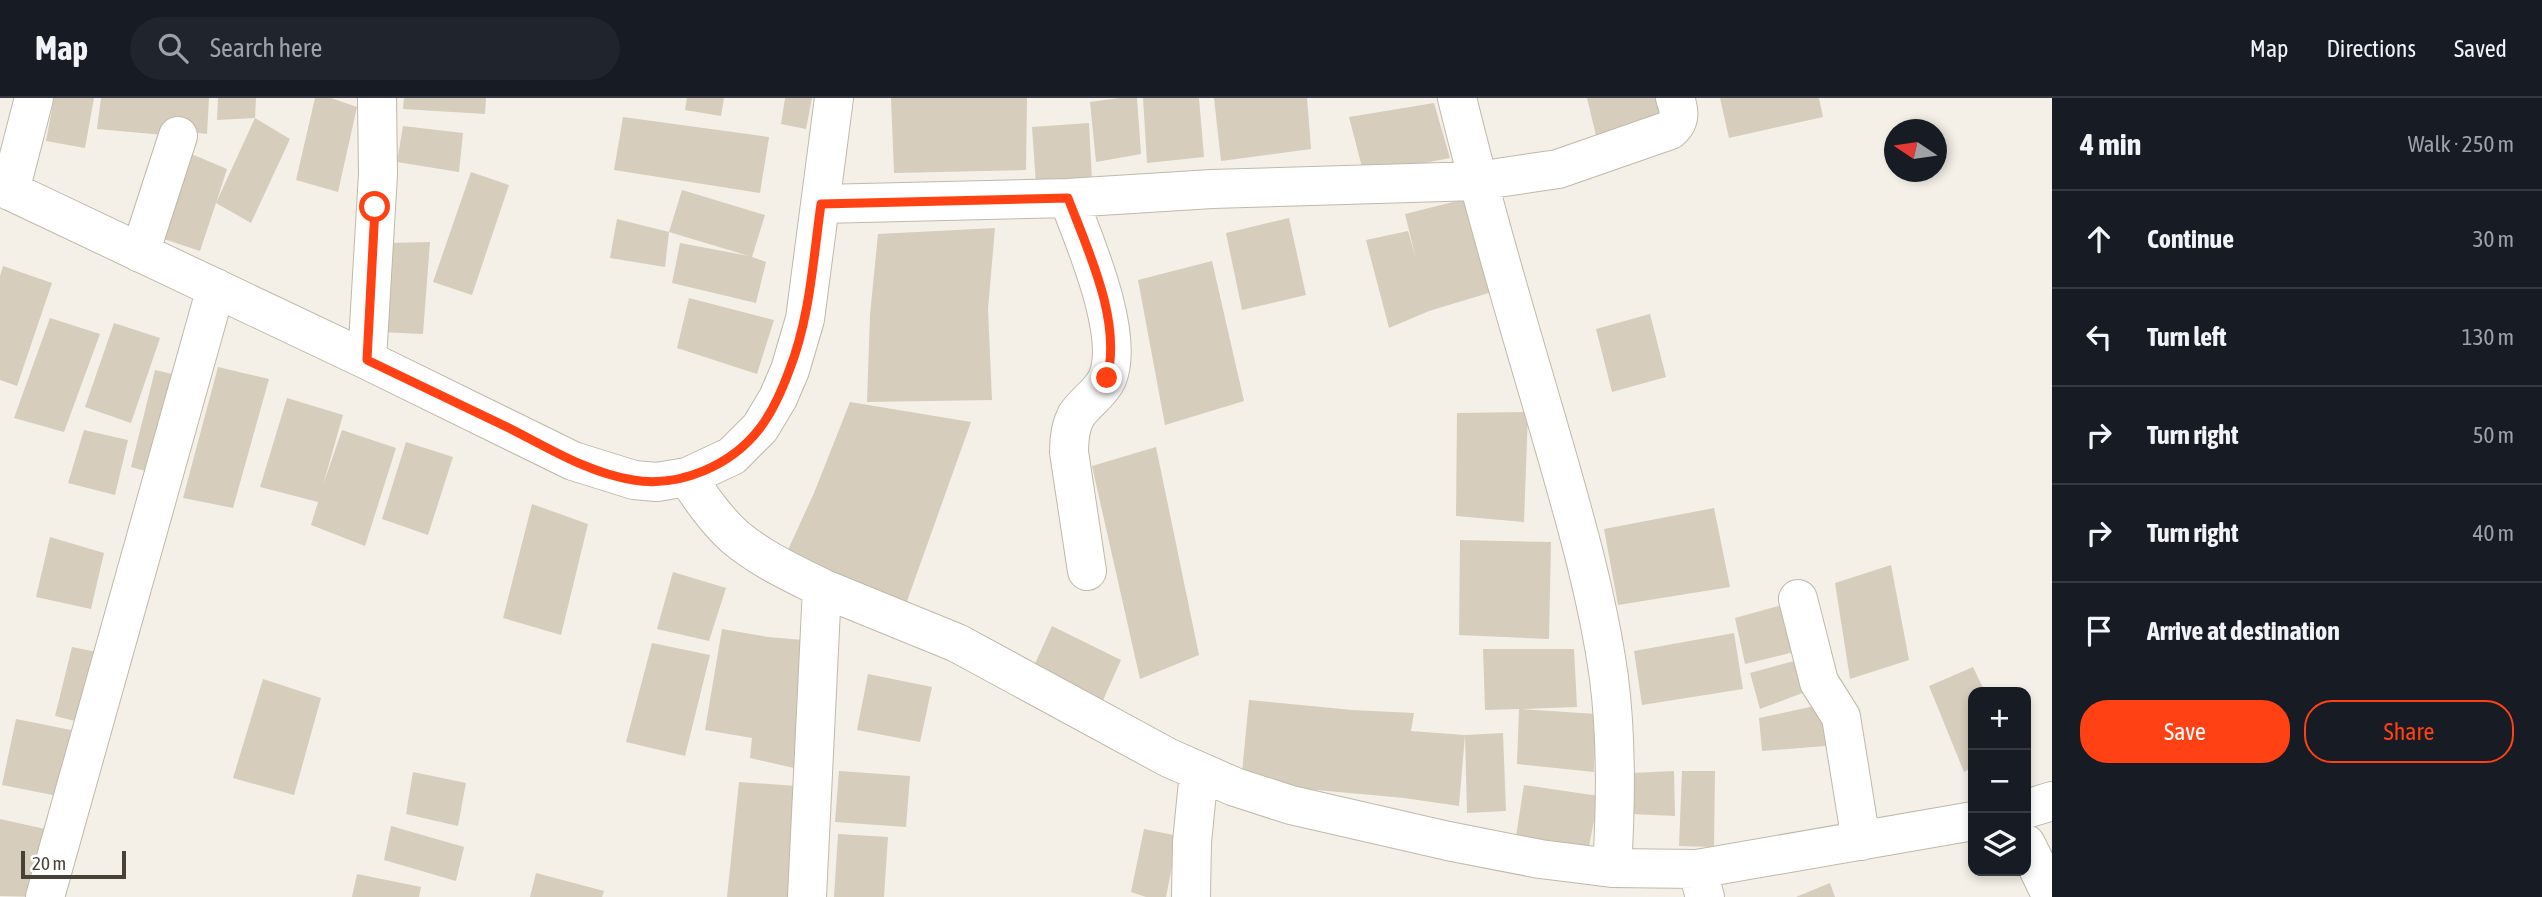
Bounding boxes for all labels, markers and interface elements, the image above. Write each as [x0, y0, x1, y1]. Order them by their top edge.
search box [130, 17, 620, 80]
text: Map [35, 29, 88, 67]
icon: search [154, 29, 192, 67]
text: Search here [210, 33, 322, 63]
text: Map [2250, 35, 2288, 62]
text: Directions [2326, 35, 2416, 62]
text: Saved [2454, 35, 2507, 62]
north arrow [1884, 119, 1947, 182]
text: 4 min [2080, 127, 2141, 161]
text: Walk · 250 m [2408, 131, 2514, 157]
route start [359, 191, 390, 222]
icon: ahead [2080, 220, 2118, 258]
text: Continue [2147, 224, 2234, 254]
text: 30 m [2473, 226, 2514, 252]
icon: left [2080, 318, 2118, 356]
text: Turn left [2147, 322, 2227, 352]
text: 130 m [2462, 324, 2514, 350]
route end [1091, 362, 1122, 393]
icon: right [2080, 416, 2118, 454]
text: Turn right [2147, 420, 2238, 450]
text: 50 m [2473, 422, 2514, 448]
icon: right [2080, 514, 2118, 552]
text: Turn right [2147, 518, 2238, 548]
text: 40 m [2473, 520, 2514, 546]
icon: arrive [2080, 612, 2118, 650]
text: Arrive at destination [2147, 616, 2340, 646]
map controls [1968, 687, 2031, 876]
button: + [1968, 687, 2031, 750]
button: Save [2080, 700, 2290, 763]
button: Share [2304, 700, 2514, 763]
button: − [1968, 750, 2031, 813]
button: layers [1968, 813, 2031, 876]
scale bar [21, 848, 126, 880]
text: 20 m [32, 852, 66, 874]

